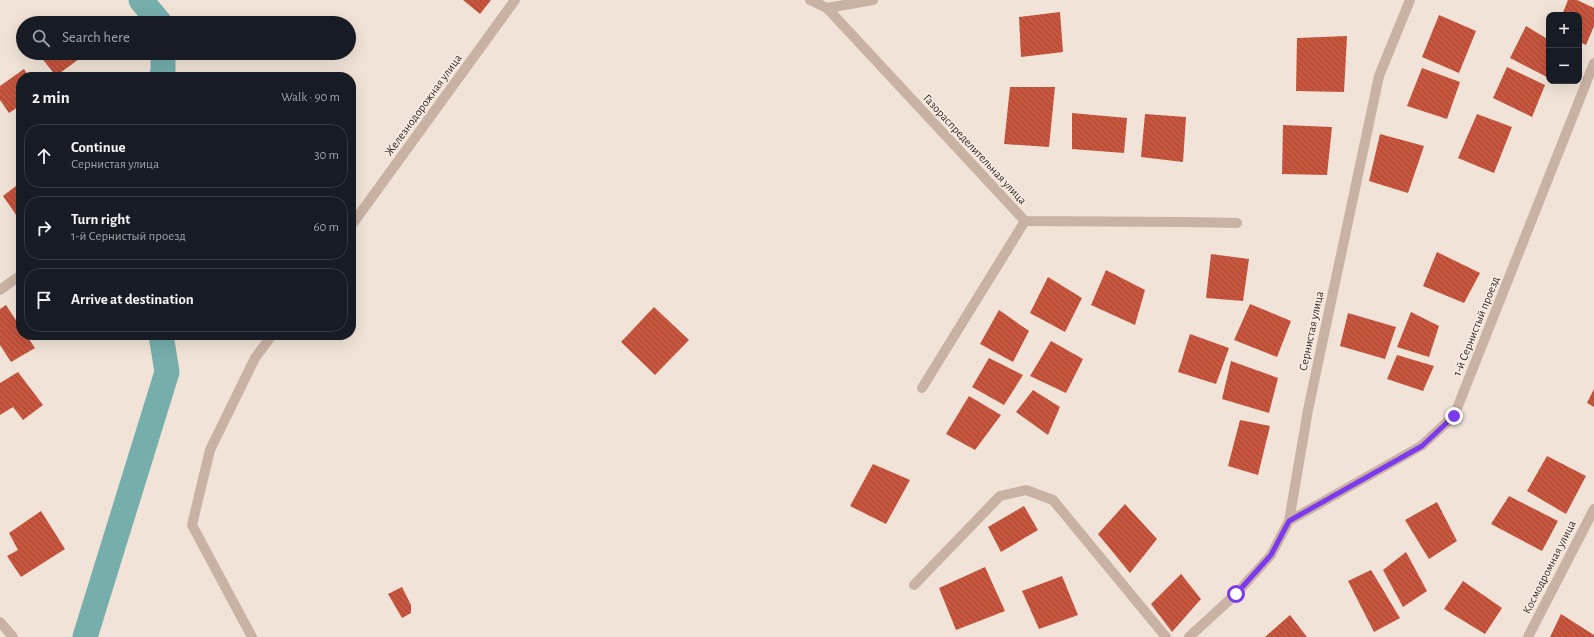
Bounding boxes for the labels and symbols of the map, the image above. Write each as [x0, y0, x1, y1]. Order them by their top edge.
street label: Железнодорожная улица [382, 52, 465, 159]
street label: Газораспределительная улица [920, 92, 1029, 207]
street label: 1-й Сернистый проезд [1451, 275, 1501, 377]
street label: Сернистая улица [1297, 289, 1326, 372]
route end [1445, 407, 1463, 425]
street label: Космодромная улица [1520, 518, 1579, 616]
route start [1227, 585, 1245, 603]

